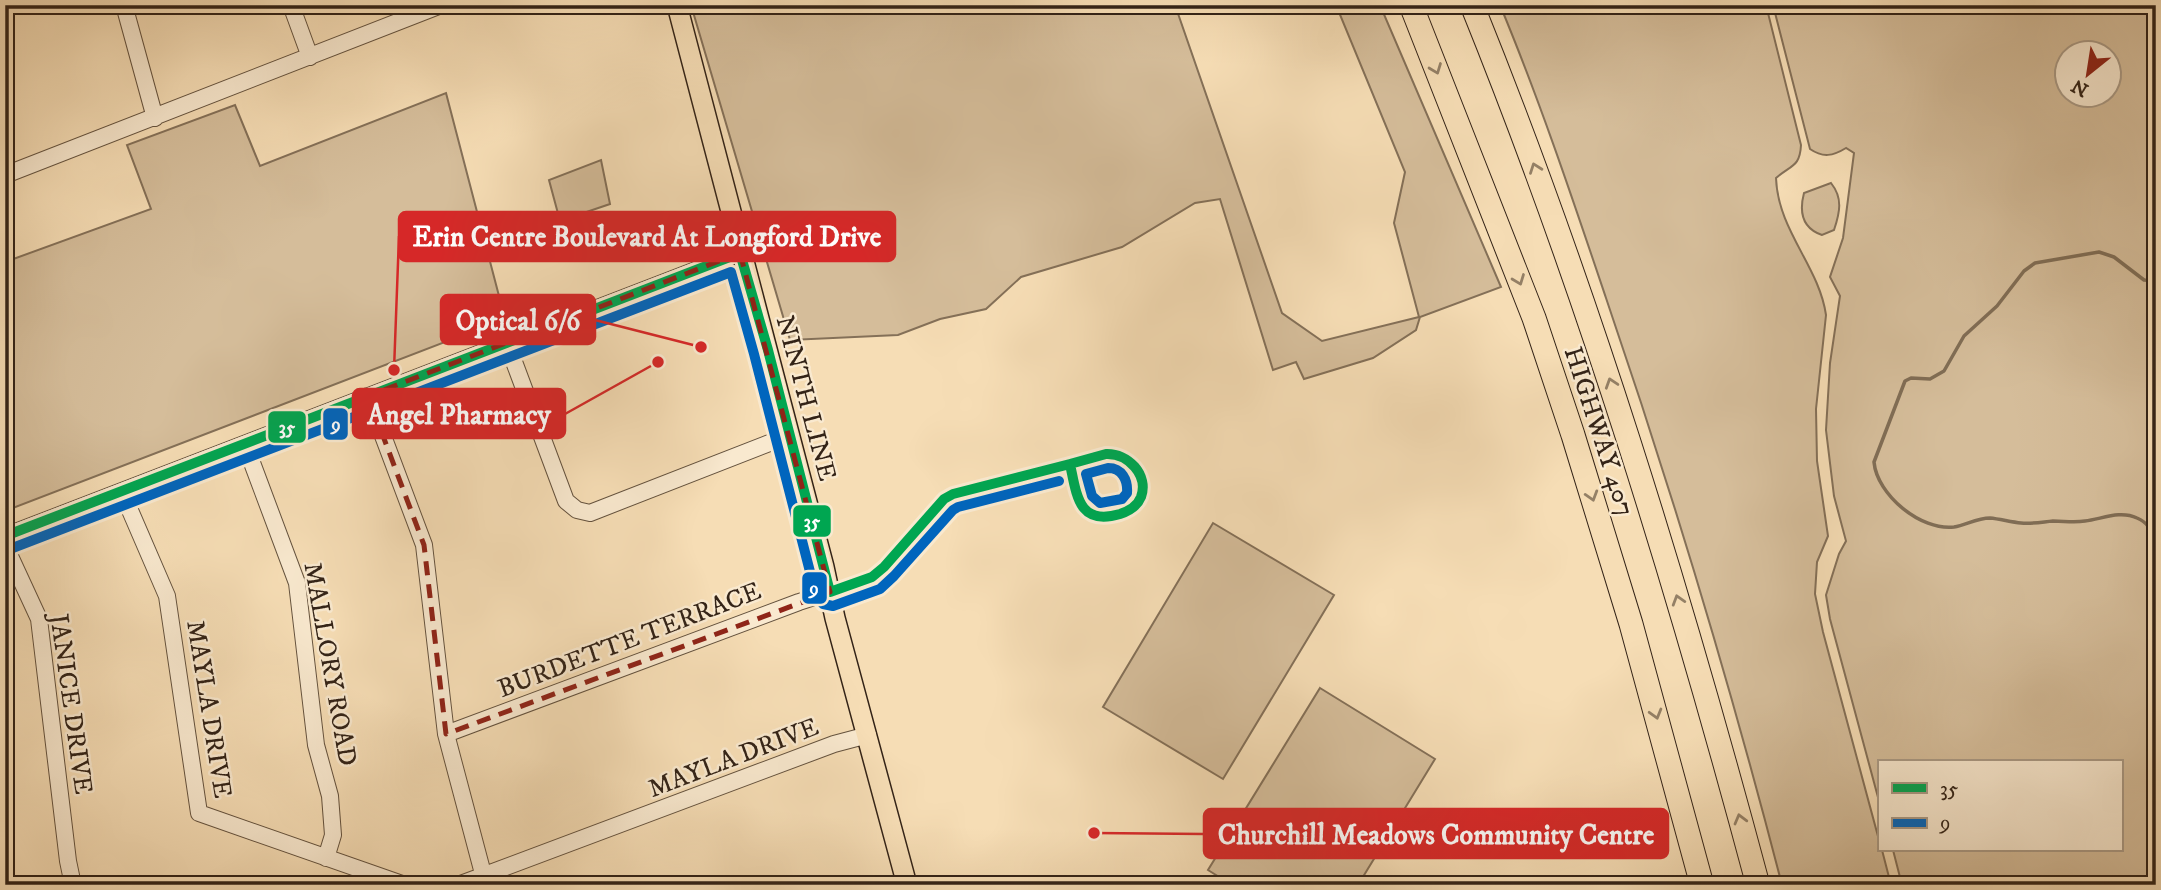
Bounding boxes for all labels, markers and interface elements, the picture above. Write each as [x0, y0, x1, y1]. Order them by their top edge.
north arrow [2052, 38, 2122, 108]
one-way arrow [1428, 62, 1442, 74]
text: N [2067, 73, 2093, 101]
one-way arrow [1529, 163, 1543, 175]
callout: Erin Centre Boulevard At Longford Drive [399, 212, 895, 261]
text: Erin Centre Boulevard At Longford Drive [413, 220, 882, 255]
one-way arrow [1511, 274, 1525, 286]
callout: Optical 6/6 [441, 295, 595, 344]
text: Optical 6/6 [455, 304, 582, 339]
street label: NINTH LINE [768, 312, 843, 485]
street label: HIGHWAY 407 [1556, 343, 1641, 520]
one-way arrow [1604, 377, 1619, 389]
callout: Angel Pharmacy [353, 389, 565, 438]
text: Angel Pharmacy [366, 398, 552, 433]
line badge: 9 [322, 407, 349, 441]
line badge: 35 [267, 410, 307, 444]
text: 9 [329, 414, 341, 437]
text: 35 [279, 417, 296, 440]
one-way arrow [1583, 490, 1598, 502]
line badge: 35 [792, 504, 832, 538]
text: 35 [804, 511, 821, 534]
street label: MALLORY ROAD [295, 560, 364, 769]
line badge: 9 [801, 571, 828, 605]
street label: BURDETTE TERRACE [493, 575, 766, 706]
text: 9 [807, 578, 819, 601]
one-way arrow [1672, 594, 1687, 606]
street label: JANICE DRIVE [41, 610, 99, 796]
street label: MAYLA DRIVE [178, 618, 239, 801]
one-way arrow [1648, 708, 1663, 720]
street label: MAYLA DRIVE [644, 711, 823, 806]
legend [1878, 760, 2122, 852]
text: 35 [1940, 777, 1958, 803]
callout: Churchill Meadows Community Centre [1204, 809, 1668, 858]
text: 9 [1939, 811, 1950, 837]
one-way arrow [1734, 813, 1748, 825]
text: Churchill Meadows Community Centre [1218, 818, 1655, 853]

